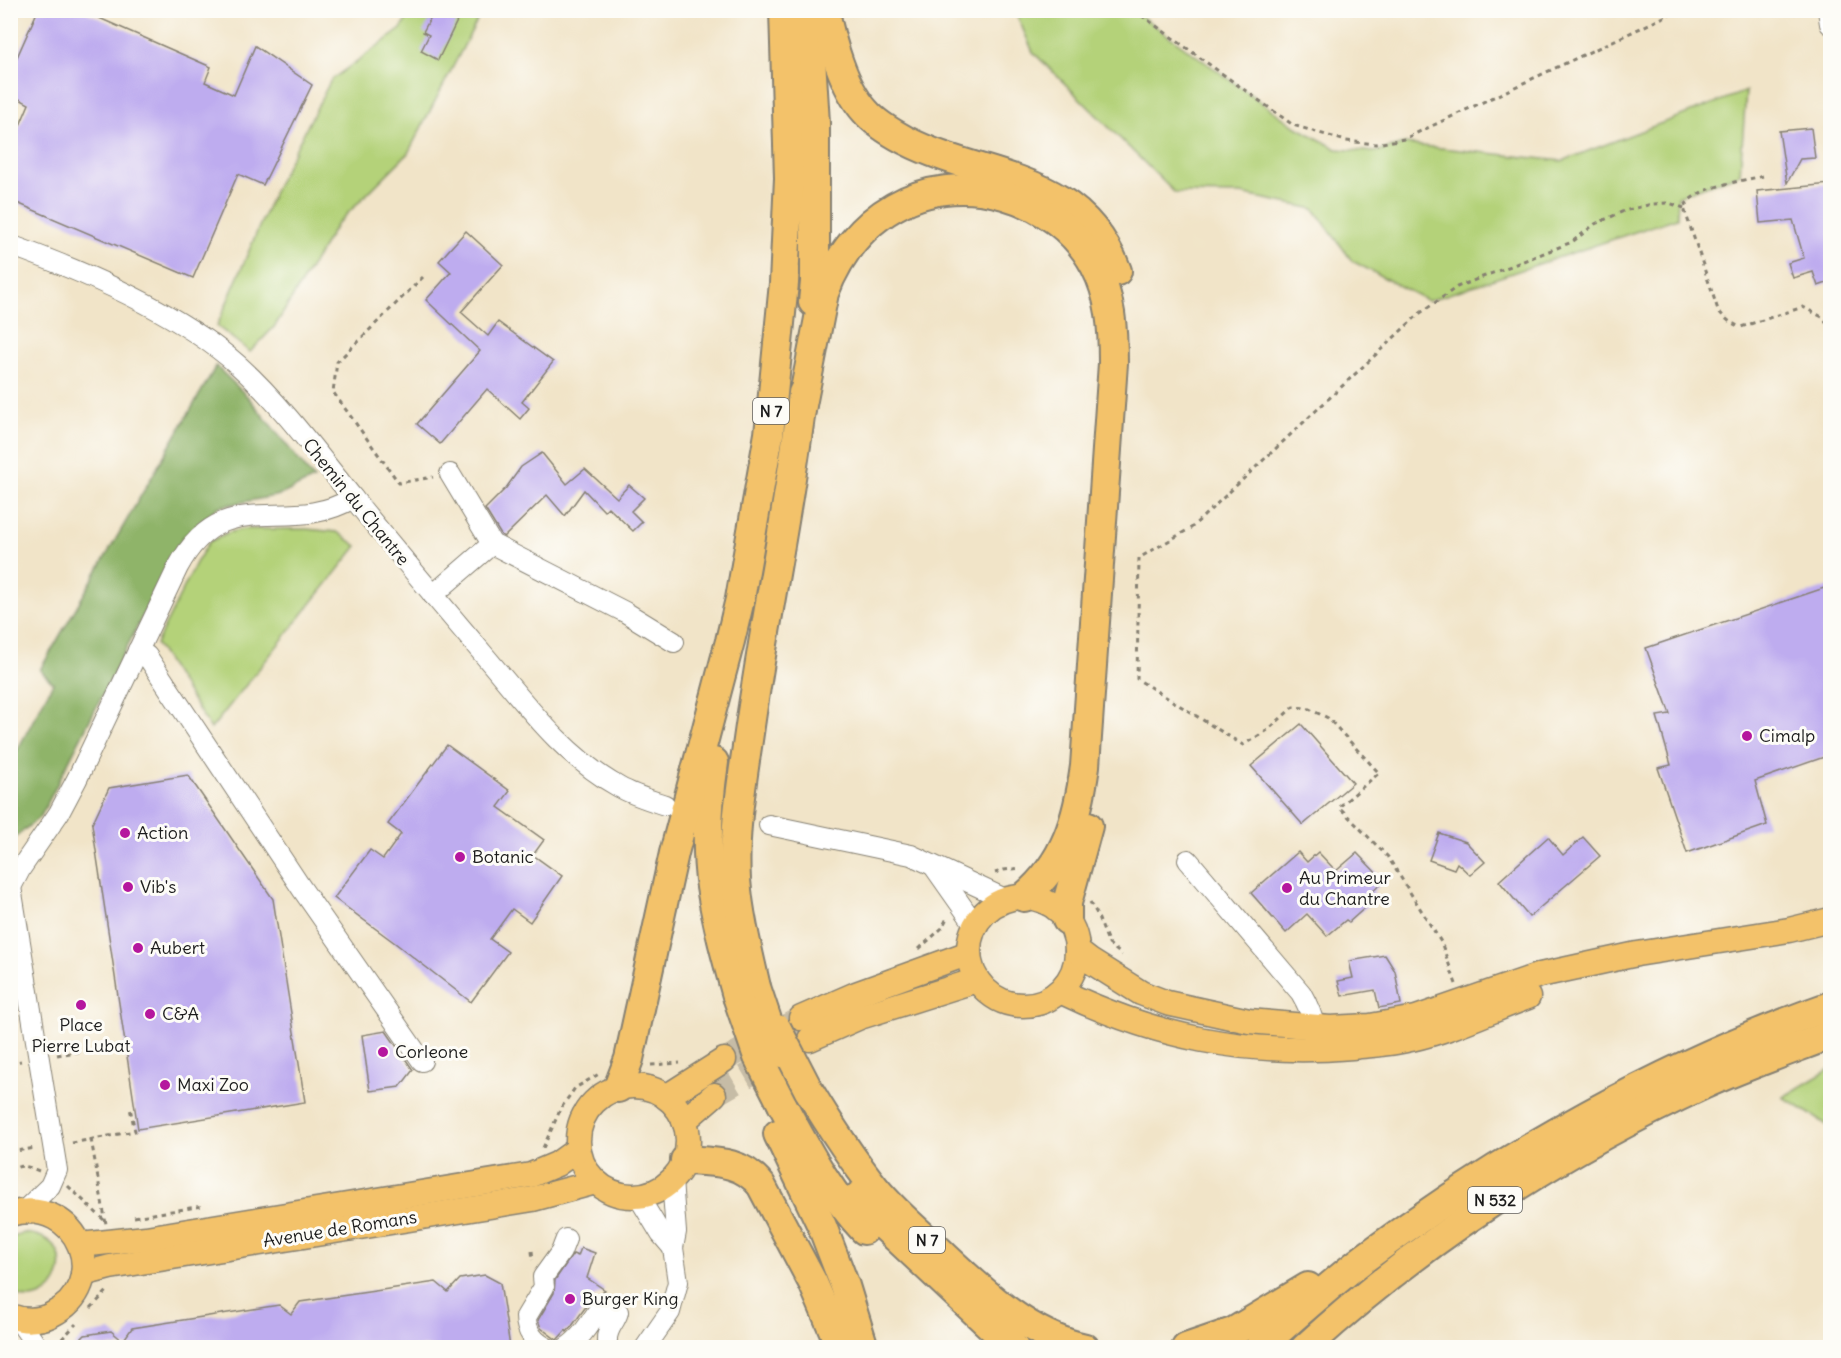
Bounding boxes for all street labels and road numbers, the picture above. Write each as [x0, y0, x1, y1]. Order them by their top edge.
road number: N 7 [753, 398, 789, 424]
street label: Chemin du Chantre [298, 433, 415, 570]
road number: N 532 [1468, 1187, 1522, 1213]
street label: Avenue de Romans [261, 1205, 418, 1252]
road number: N 7 [909, 1227, 945, 1253]

